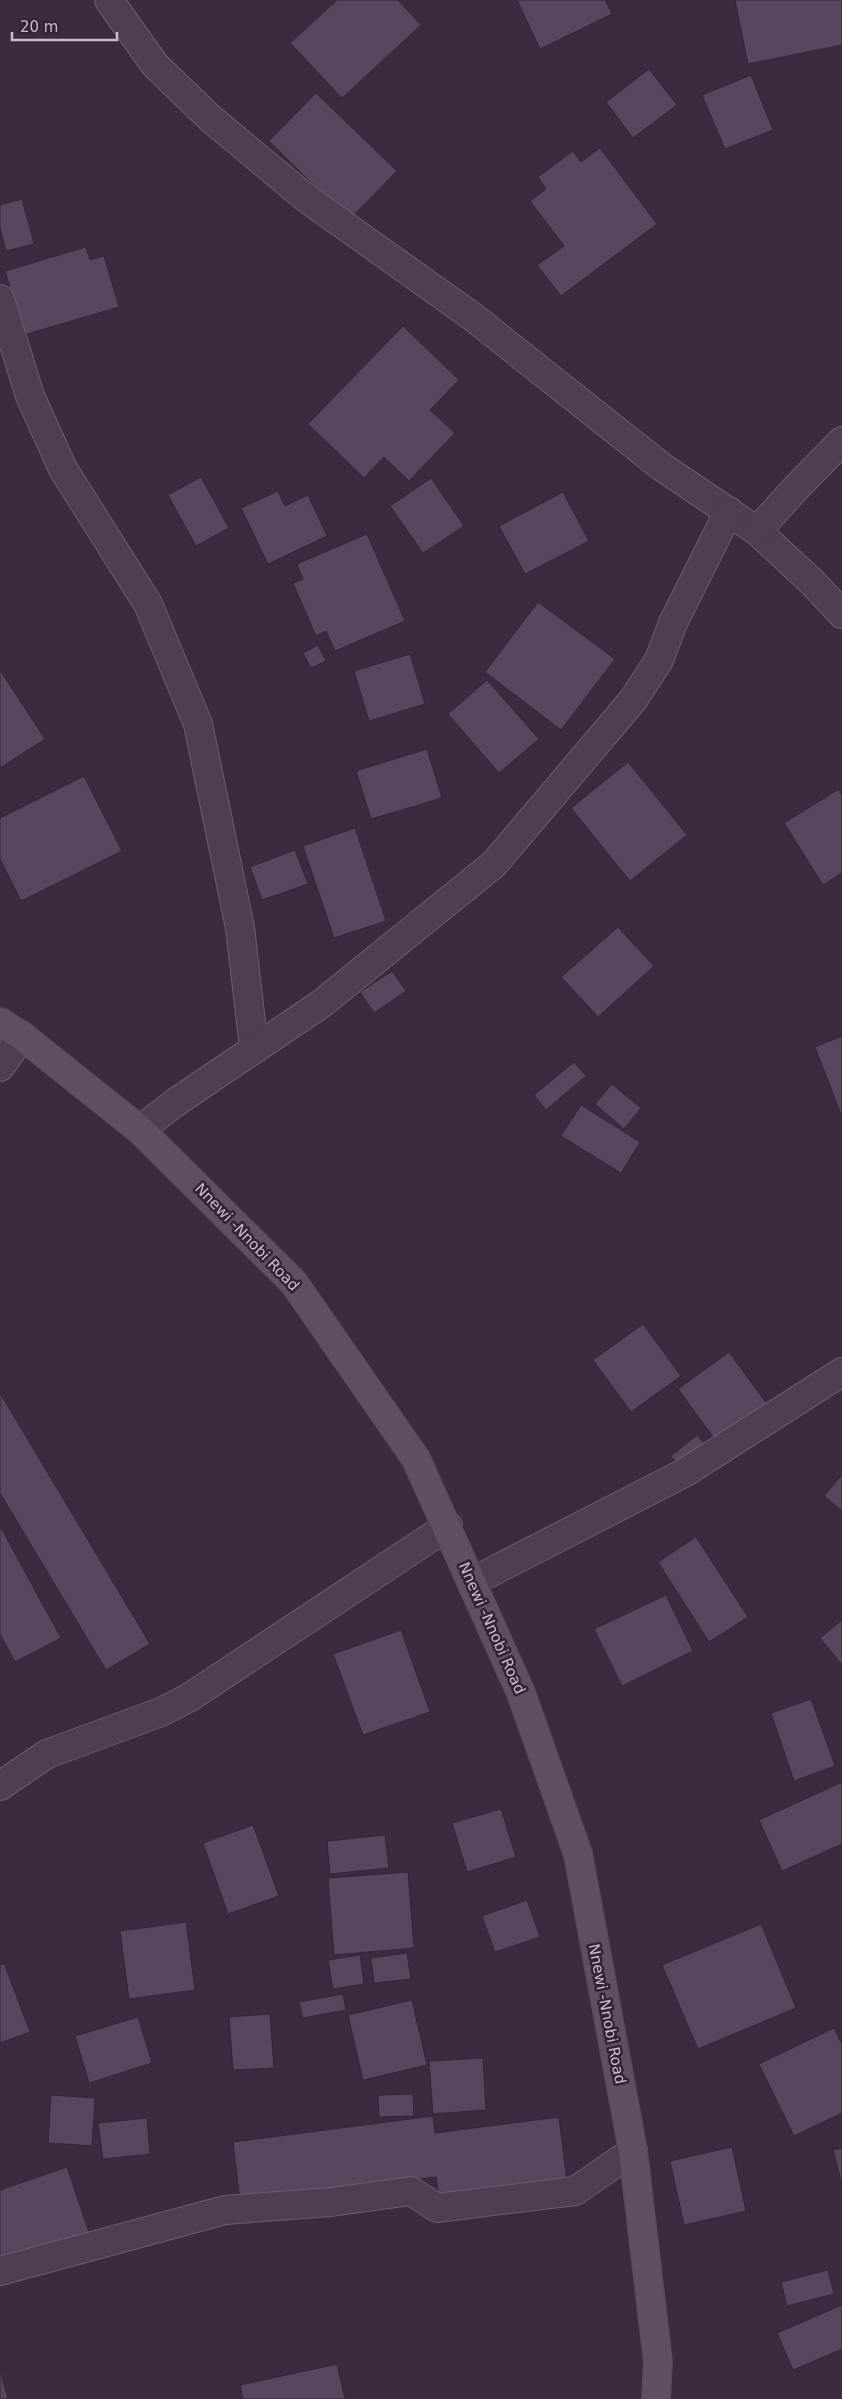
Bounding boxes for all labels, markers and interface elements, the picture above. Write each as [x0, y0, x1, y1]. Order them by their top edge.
scale bar [12, 10, 118, 42]
text: 20 m [20, 18, 58, 36]
street label: Nnewi -Nnobi Road [191, 1179, 303, 1295]
street label: Nnewi -Nnobi Road [455, 1559, 529, 1697]
street label: Nnewi -Nnobi Road [585, 1942, 629, 2086]

